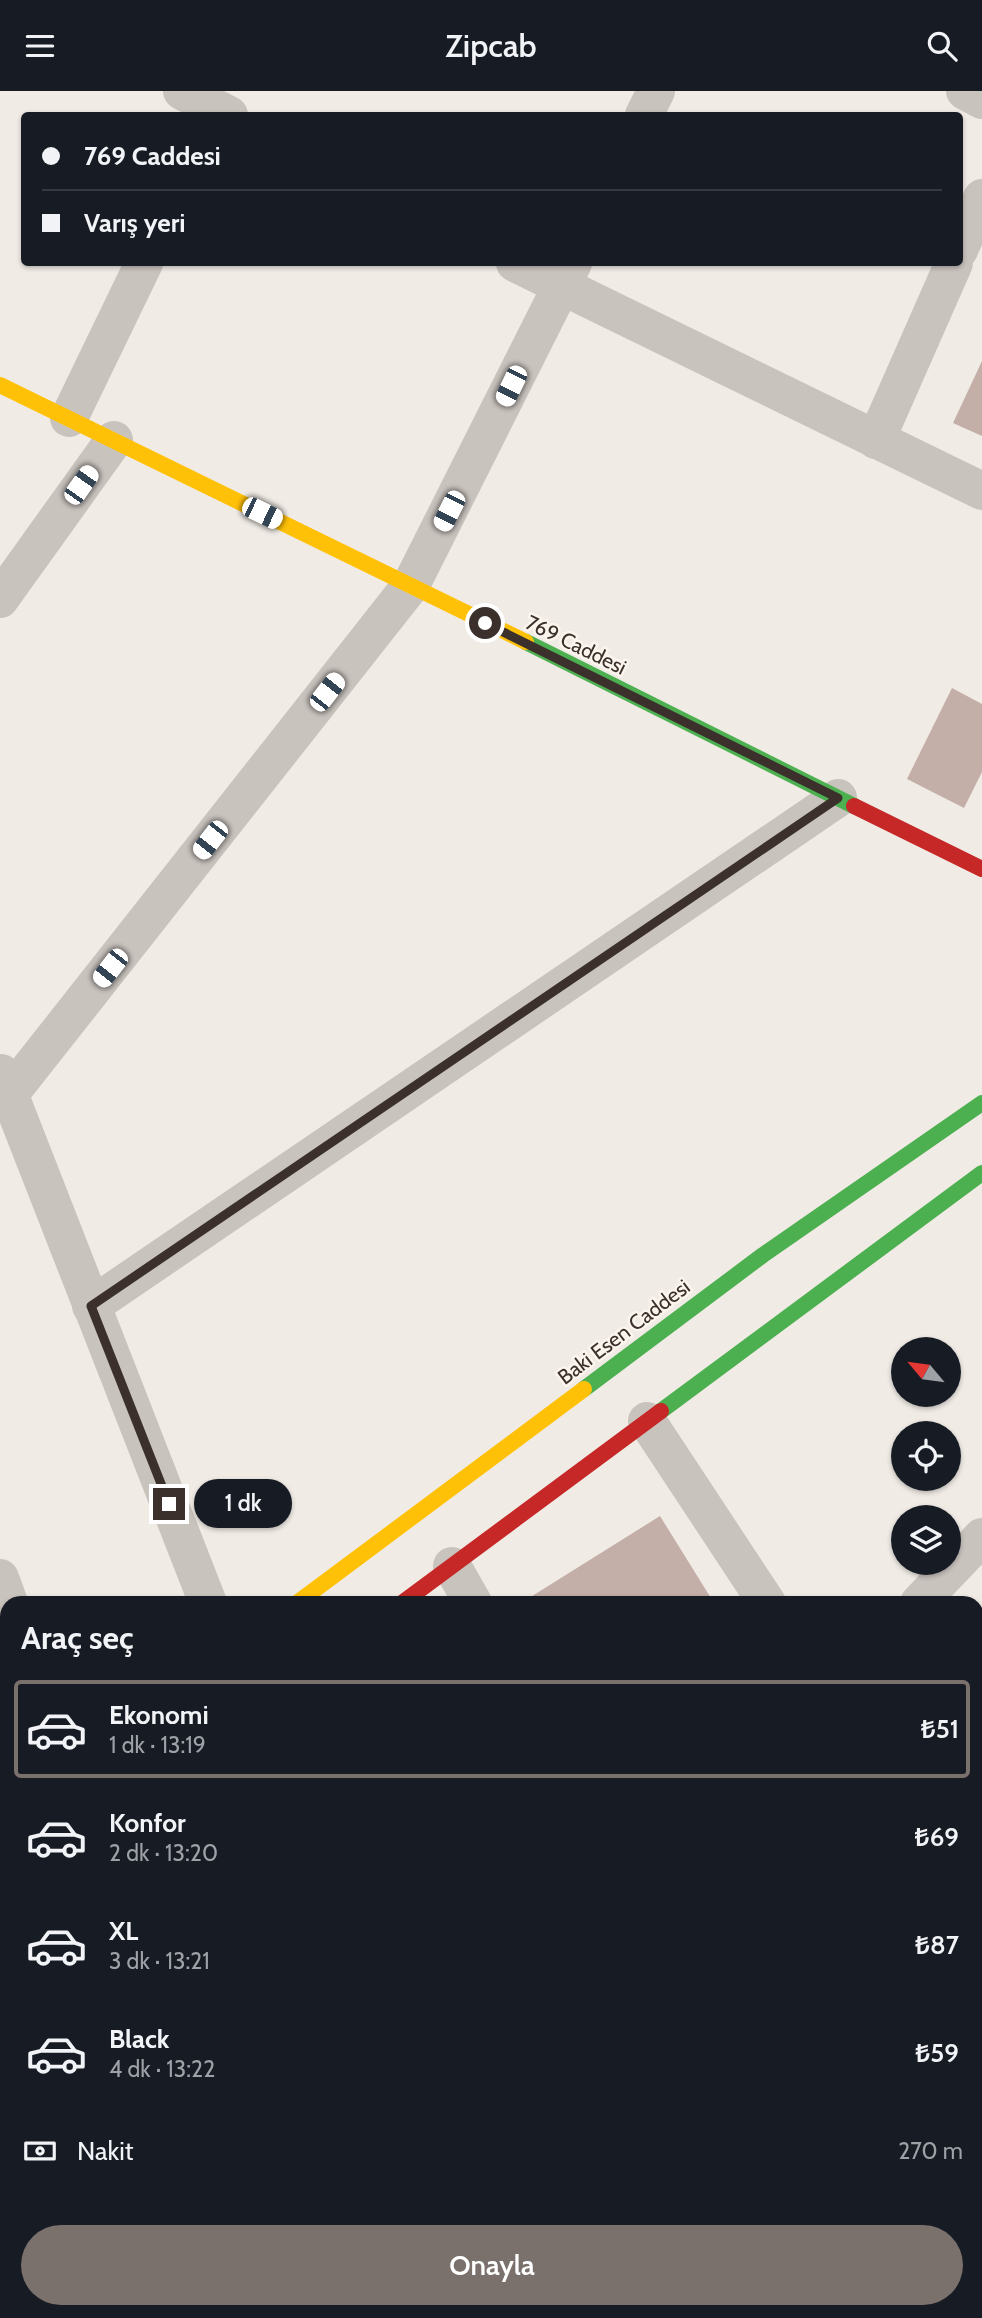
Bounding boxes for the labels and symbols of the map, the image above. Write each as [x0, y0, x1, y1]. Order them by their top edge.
car [493, 363, 530, 409]
car [61, 462, 102, 508]
car [431, 488, 468, 534]
car [239, 494, 286, 532]
route start [469, 607, 501, 639]
street label: 769 Caddesi [522, 609, 631, 680]
car [306, 669, 349, 715]
car [189, 817, 232, 863]
car [89, 945, 132, 991]
street label: Baki Esen Caddesi [553, 1274, 695, 1389]
north arrow [891, 1337, 961, 1407]
callout: 1 dk [194, 1479, 292, 1529]
route end [153, 1488, 185, 1520]

